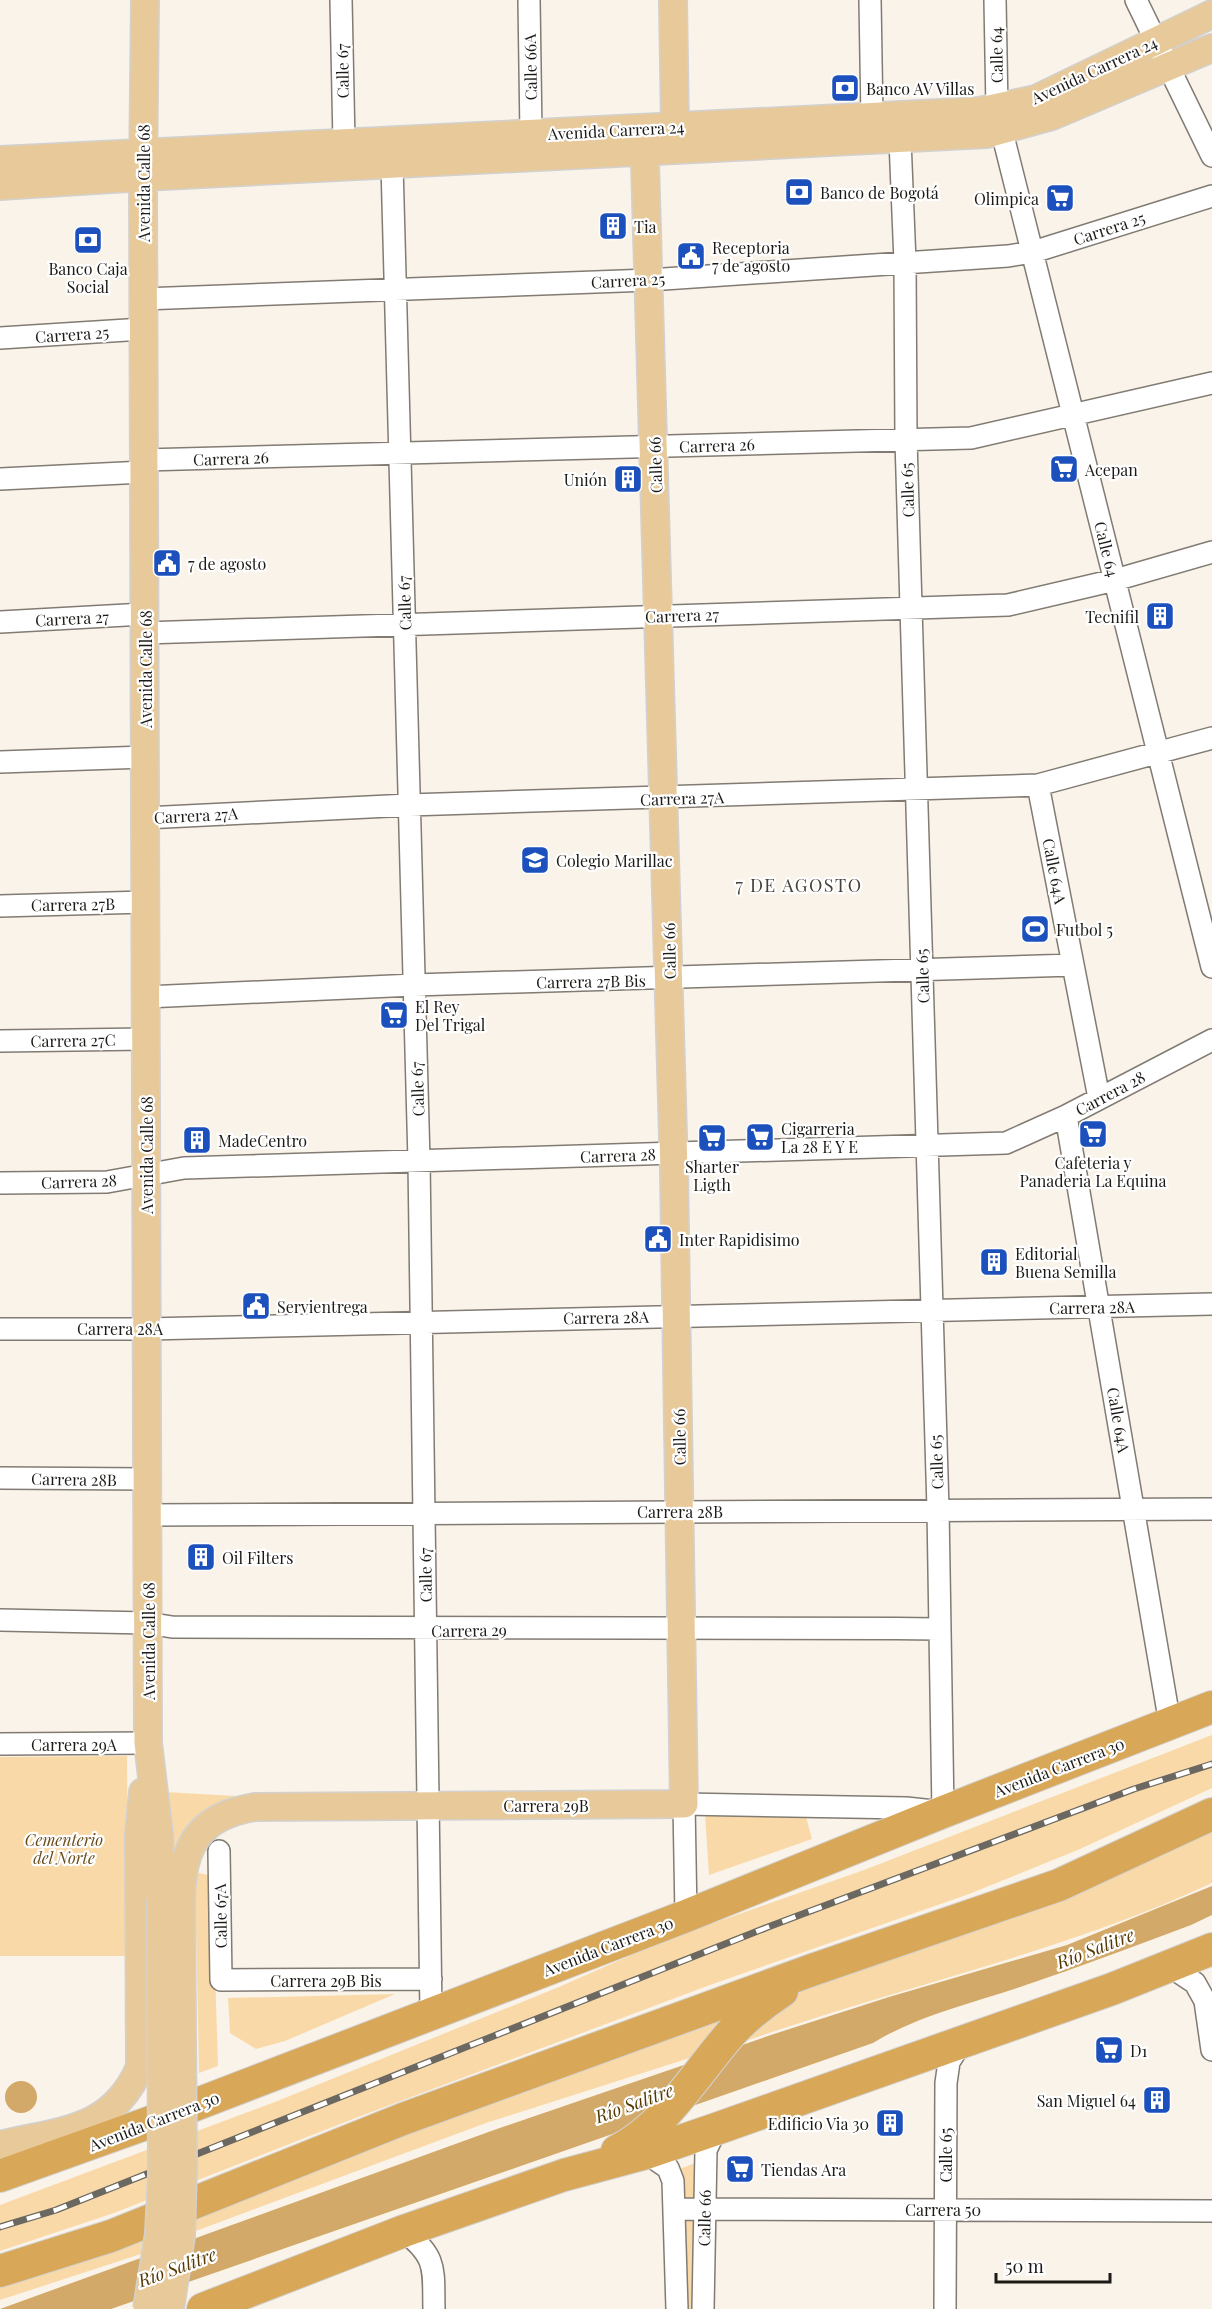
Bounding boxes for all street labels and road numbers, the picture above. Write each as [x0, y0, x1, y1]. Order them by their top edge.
street label: Calle 64 [985, 27, 1007, 83]
street label: Avenida Carrera 24 [1027, 32, 1160, 109]
street label: Calle 66A [519, 33, 541, 101]
street label: Calle 67 [331, 43, 353, 99]
street label: Avenida Carrera 24 [546, 116, 685, 144]
street label: Avenida Calle 68 [133, 124, 154, 243]
street label: Carrera 25 [1070, 207, 1148, 249]
street label: Carrera 25 [590, 268, 666, 292]
street label: Carrera 25 [34, 321, 110, 347]
street label: Carrera 26 [679, 433, 755, 457]
street label: Calle 66 [644, 436, 666, 494]
street label: Carrera 26 [193, 446, 269, 470]
street label: Calle 65 [896, 462, 918, 518]
street label: Calle 64 [1090, 519, 1124, 579]
street label: Calle 67 [393, 575, 415, 631]
street label: Carrera 27 [645, 603, 720, 627]
street label: Carrera 27 [34, 606, 110, 630]
street label: Avenida Calle 68 [135, 610, 156, 729]
street label: Carrera 27A [640, 786, 725, 810]
street label: Carrera 27A [153, 802, 239, 828]
street label: Calle 64A [1038, 836, 1072, 906]
street label: Carrera 27B [31, 893, 115, 915]
street label: Calle 66 [658, 923, 680, 979]
street label: Calle 65 [911, 948, 933, 1004]
street label: Carrera 27B Bis [536, 970, 646, 992]
street label: Carrera 27C [30, 1029, 116, 1051]
street label: Calle 67 [406, 1061, 428, 1117]
street label: Carrera 28 [1072, 1066, 1148, 1120]
street label: Avenida Calle 68 [136, 1096, 157, 1215]
street label: Carrera 28 [580, 1143, 656, 1167]
street label: Carrera 28 [41, 1169, 117, 1193]
street label: Carrera 28A [1049, 1296, 1136, 1318]
street label: Carrera 28A [563, 1306, 650, 1328]
street label: Carrera 28A [77, 1318, 164, 1339]
street label: Calle 64A [1103, 1386, 1135, 1455]
street label: Calle 66 [668, 1409, 690, 1465]
street label: Calle 65 [925, 1434, 947, 1490]
street label: Carrera 28B [31, 1468, 117, 1490]
street label: Carrera 28B [637, 1501, 723, 1522]
street label: Calle 67 [414, 1547, 436, 1603]
street label: Avenida Calle 68 [138, 1582, 159, 1701]
street label: Carrera 29 [431, 1619, 507, 1641]
street label: Avenida Carrera 30 [990, 1732, 1127, 1802]
street label: Carrera 29A [31, 1734, 118, 1755]
street label: Carrera 29B [503, 1795, 589, 1816]
street label: Calle 67A [209, 1882, 231, 1949]
street label: Avenida Carrera 30 [539, 1911, 676, 1981]
street label: Carrera 29B Bis [270, 1970, 382, 1991]
street label: Avenida Carrera 30 [85, 2086, 222, 2156]
street label: Calle 65 [935, 2128, 956, 2182]
street label: Calle 66 [693, 2190, 715, 2246]
street label: Carrera 50 [905, 2199, 981, 2220]

